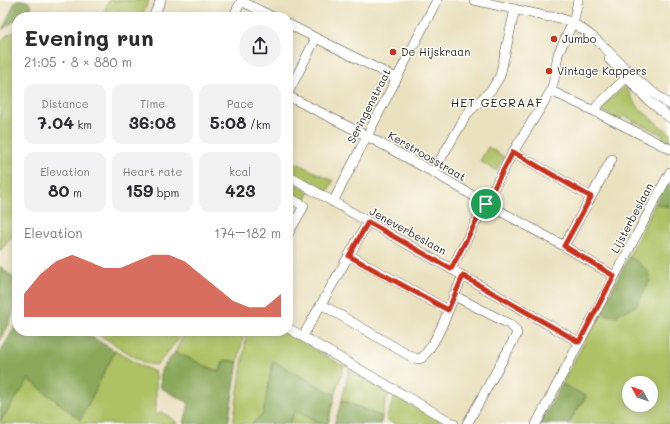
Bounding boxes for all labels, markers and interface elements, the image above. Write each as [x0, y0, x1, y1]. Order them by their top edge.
text: Evening run [24, 23, 154, 52]
button: share [239, 25, 281, 67]
place label: Jumbo [562, 31, 597, 46]
marker: Jumbo [549, 34, 559, 44]
place label: De Hijskraan [401, 44, 470, 59]
marker: De Hijskraan [388, 47, 398, 57]
text: 21:05 · 8 × 880 m [24, 53, 132, 70]
place label: Vintage Kappers [557, 63, 647, 78]
street label: Seringenstraat [343, 66, 394, 146]
marker: Vintage Kappers [544, 66, 554, 76]
district label: HET GEGRAAF [451, 94, 543, 110]
text: Distance [41, 96, 89, 111]
text: Time [140, 96, 165, 111]
text: Pace [227, 96, 254, 111]
text: 7.04 [38, 111, 74, 133]
text: 36:08 [129, 111, 176, 133]
text: 5:08 [210, 111, 247, 133]
text: km [74, 117, 92, 132]
text: /km [247, 117, 271, 132]
street label: Kerstroosstraat [386, 127, 469, 184]
text: Elevation [40, 164, 90, 179]
text: Heart rate [123, 164, 182, 179]
text: kcal [229, 164, 251, 179]
text: 80 [48, 179, 69, 201]
text: 159 [126, 179, 153, 201]
text: 423 [225, 179, 255, 201]
street label: Lijsterbeslaan [607, 180, 656, 255]
text: m [69, 185, 82, 200]
text: bpm [153, 185, 179, 200]
pin [469, 187, 503, 221]
icon: arrive [475, 193, 497, 215]
street label: Jeneverbeslaan [367, 203, 449, 258]
text: Elevation [24, 224, 82, 241]
text: 174–182 m [214, 224, 281, 241]
north arrow [622, 376, 658, 412]
map controls [622, 376, 658, 412]

